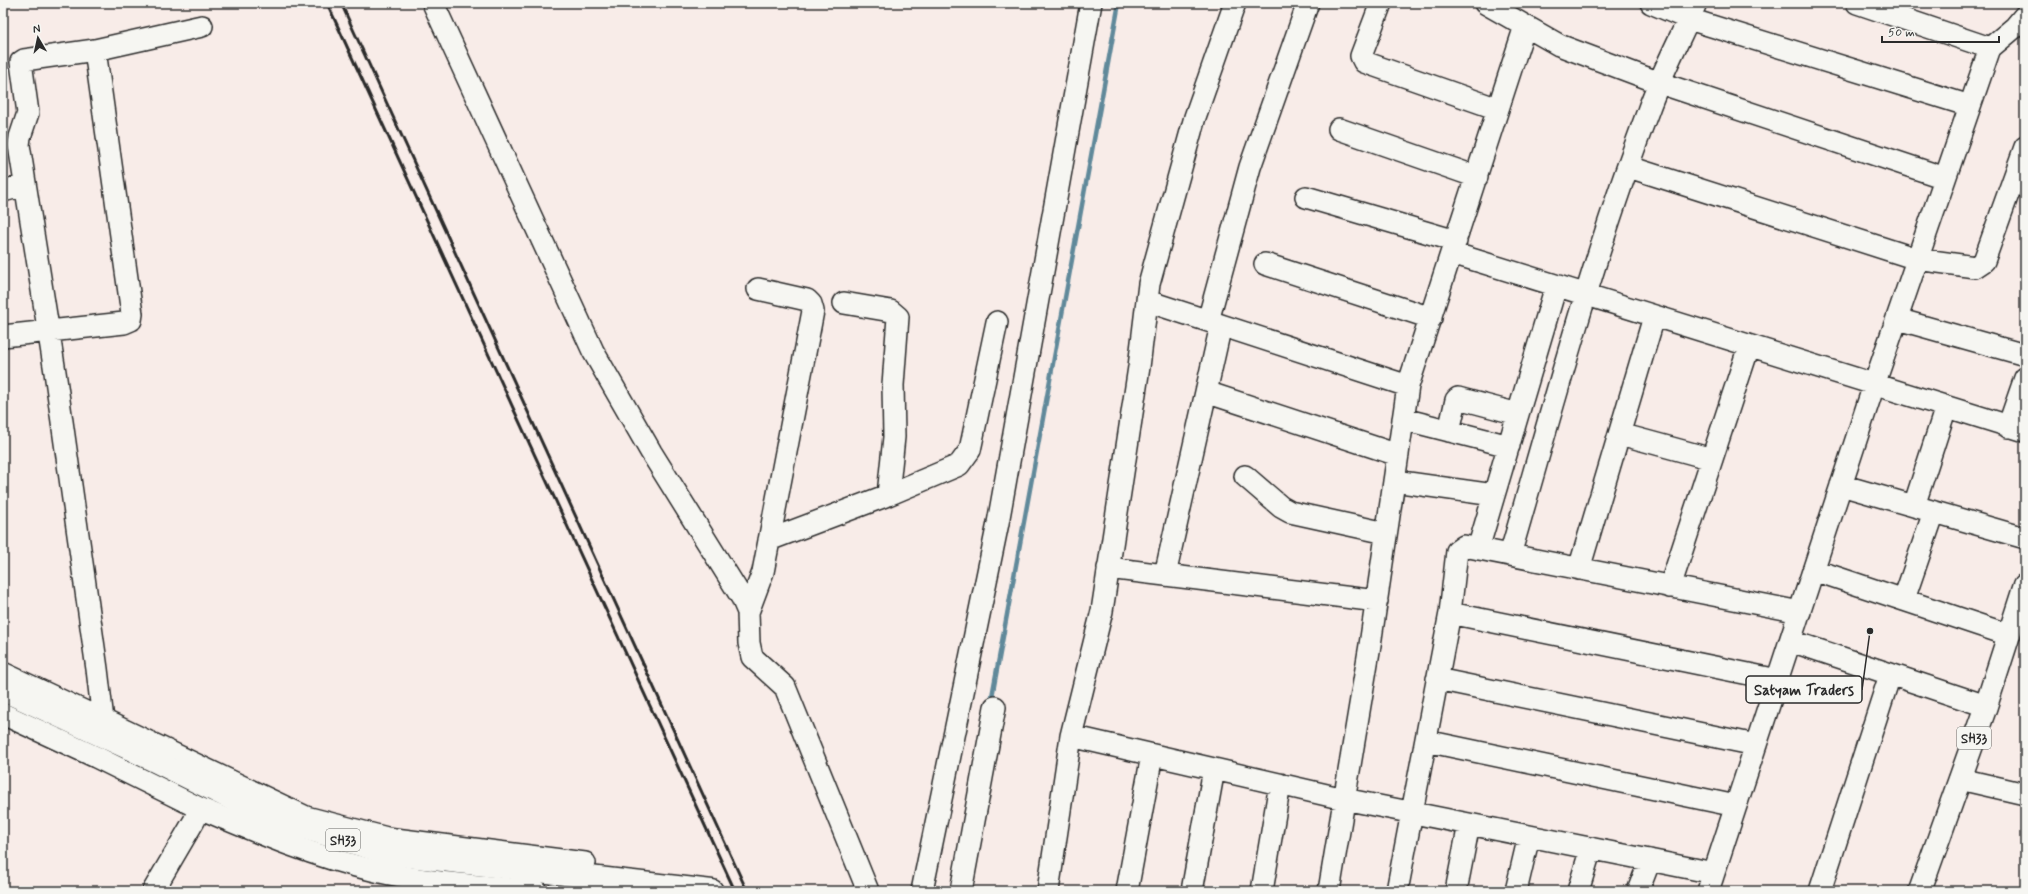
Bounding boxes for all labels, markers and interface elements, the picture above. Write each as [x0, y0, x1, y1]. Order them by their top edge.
north arrow [18, 18, 58, 58]
scale bar [1882, 18, 1999, 44]
text: N [32, 22, 41, 37]
text: 50 m [1888, 25, 1915, 41]
callout: Satyam Traders [1746, 676, 1862, 703]
text: Satyam Traders [1754, 681, 1854, 701]
road number: SH33 [1957, 727, 1991, 749]
road number: SH33 [326, 829, 360, 851]

